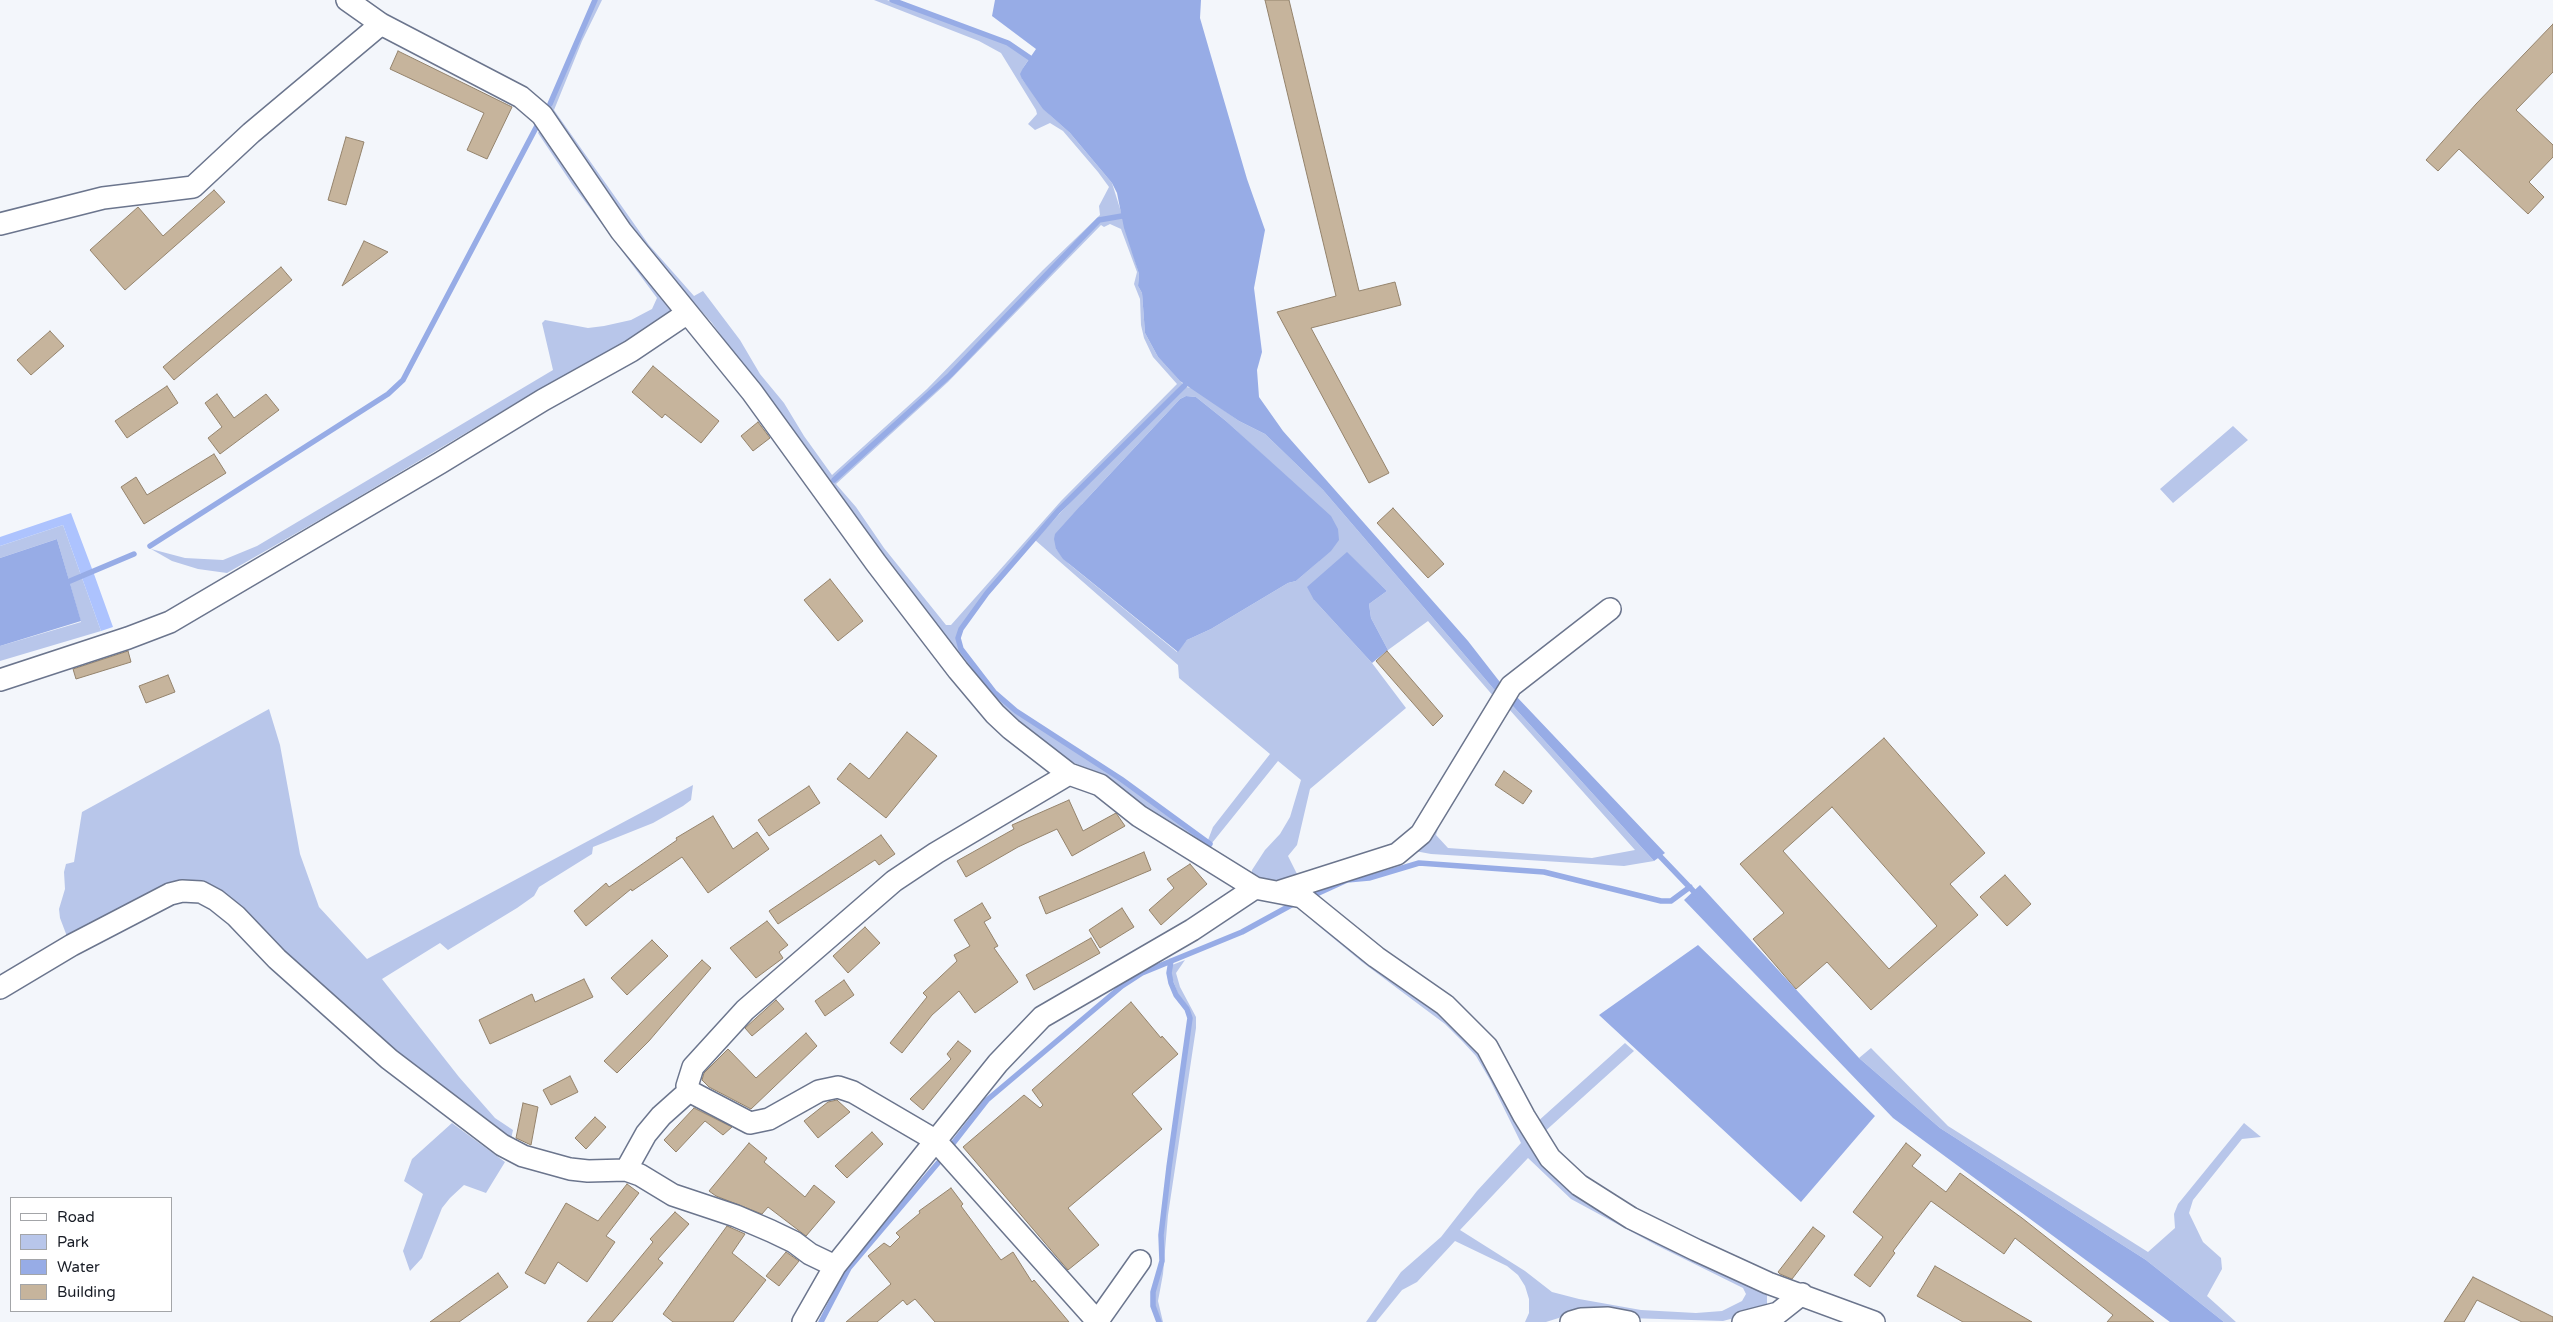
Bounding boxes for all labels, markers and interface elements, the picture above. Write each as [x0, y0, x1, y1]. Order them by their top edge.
legend [10, 1197, 172, 1312]
text: Road [57, 1208, 95, 1226]
text: Park [57, 1233, 89, 1251]
text: Water [57, 1258, 100, 1276]
text: Building [57, 1283, 116, 1301]

